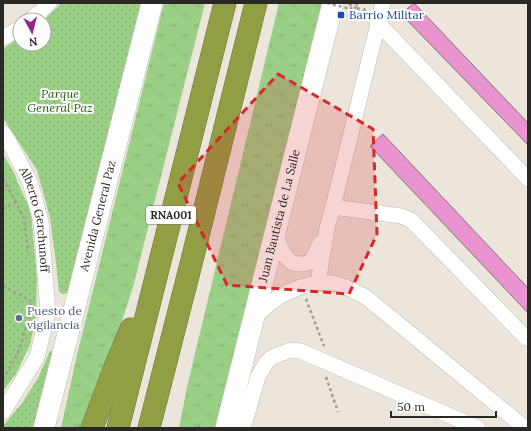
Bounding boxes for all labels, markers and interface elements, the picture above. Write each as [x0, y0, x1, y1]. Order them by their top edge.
place label: Barrio Militar [349, 7, 425, 22]
marker: Barrio Militar [336, 10, 346, 20]
north arrow [12, 12, 52, 52]
text: N [28, 34, 38, 49]
park label: Parque General Paz [27, 86, 93, 115]
street label: Juan Bautista de La Salle [255, 147, 303, 284]
street label: Avenida General Paz [76, 159, 119, 274]
street label: Alberto Gerchunoff [16, 163, 53, 274]
road number: RNA001 [146, 206, 196, 224]
place label: Puesto de vigilancia [27, 303, 82, 332]
marker: Puesto de vigilancia [14, 313, 24, 323]
scale bar [391, 393, 496, 419]
text: 50 m [397, 399, 425, 414]

